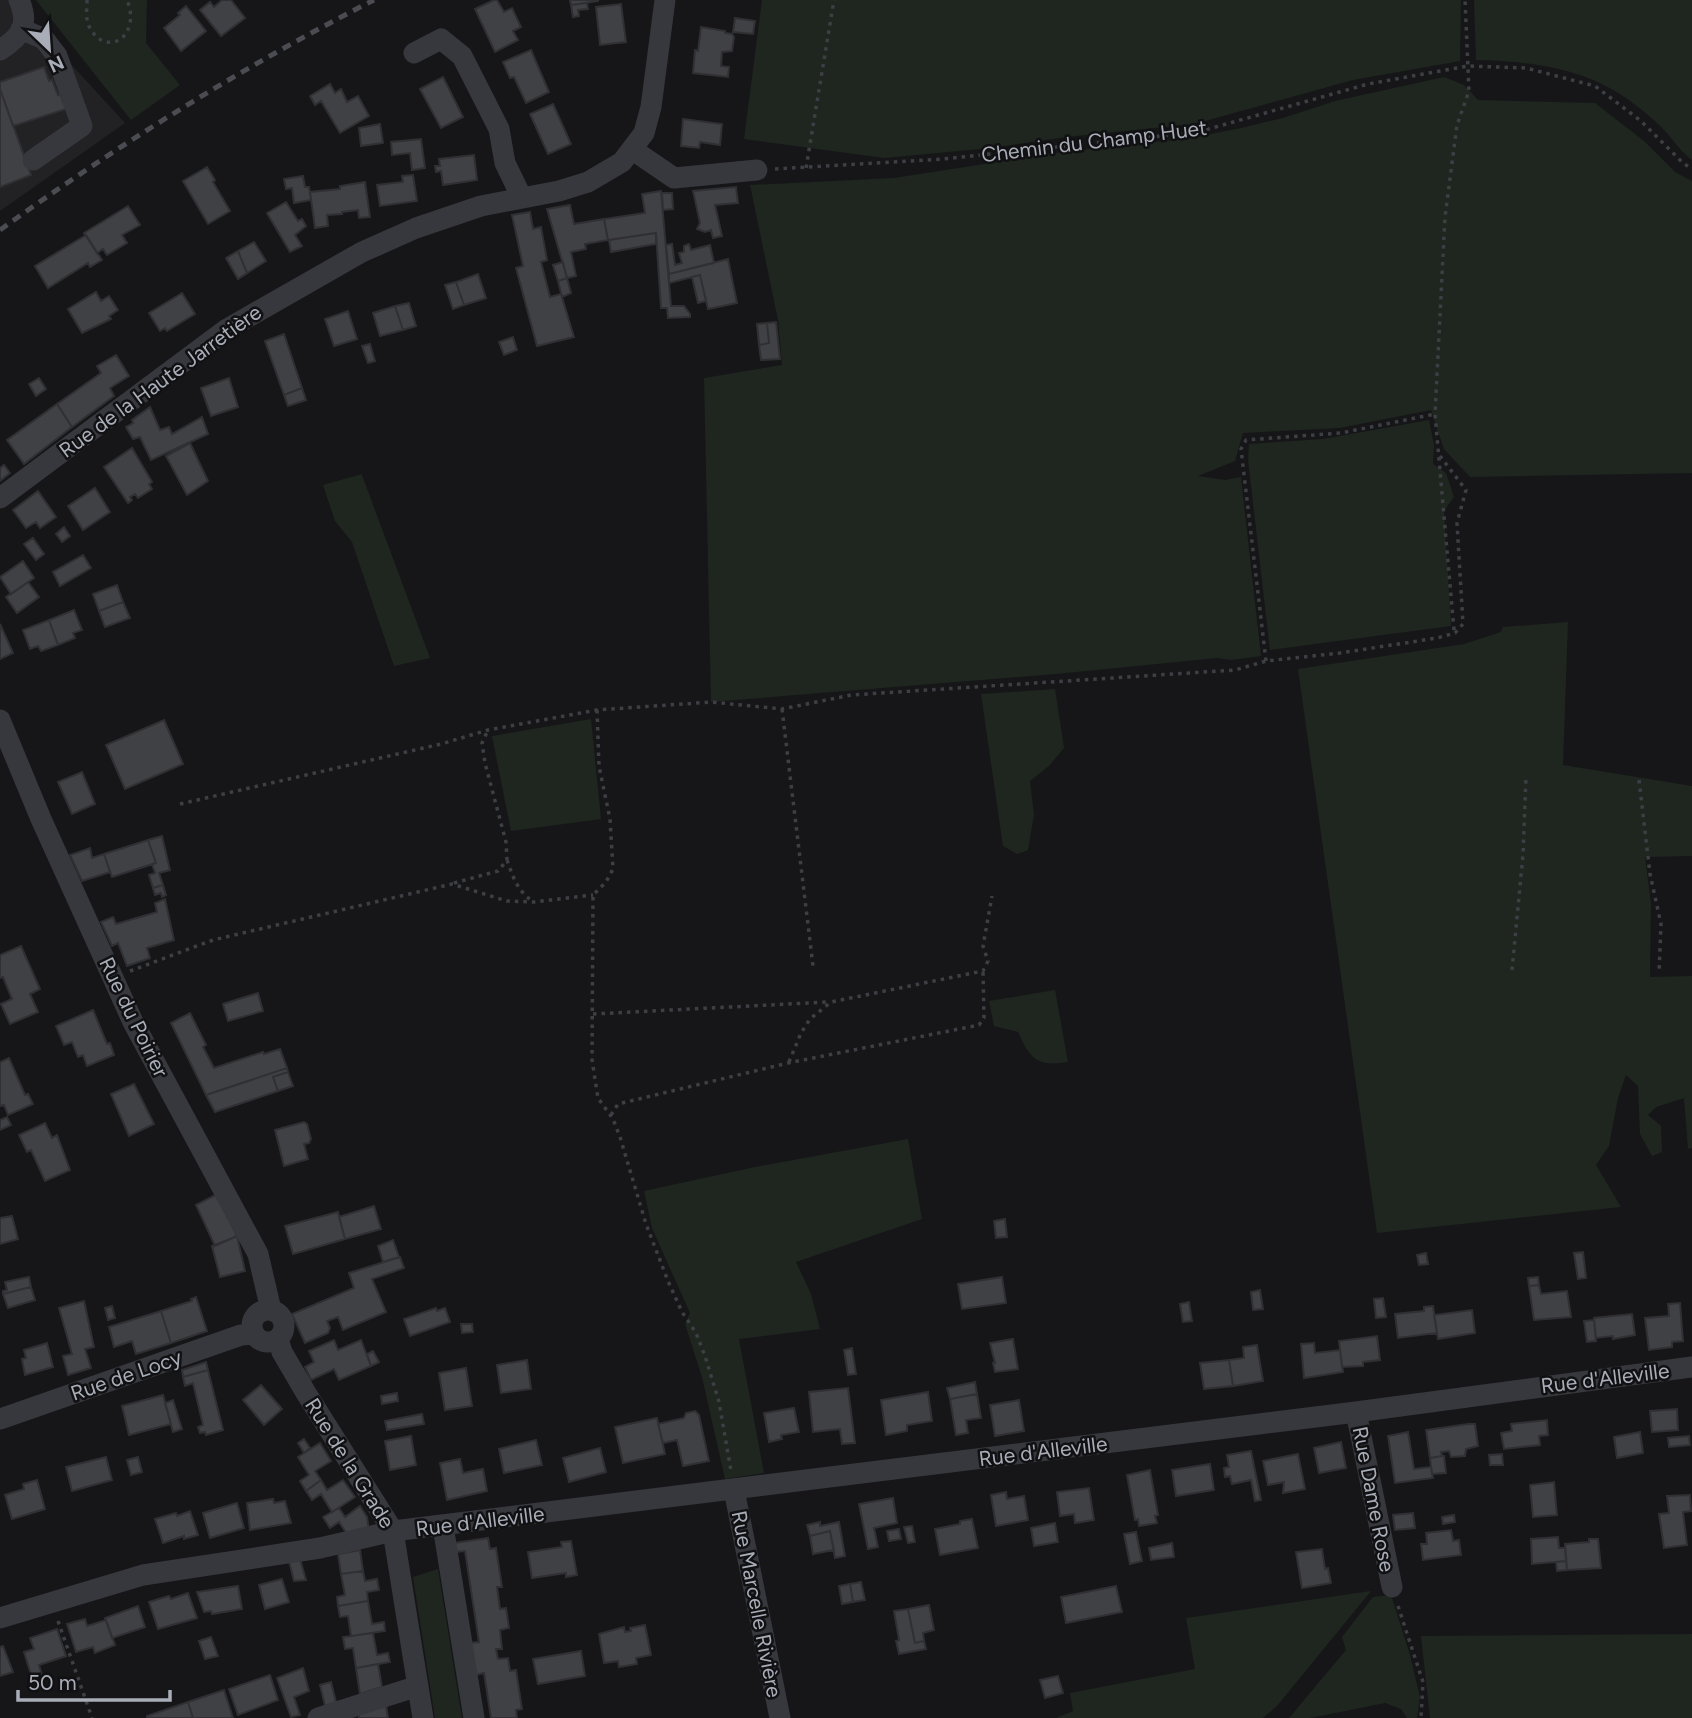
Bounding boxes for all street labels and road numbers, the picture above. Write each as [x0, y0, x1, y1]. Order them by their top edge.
street label: Chemin du Champ Huet [980, 115, 1208, 167]
street label: Rue de la Haute Jarretière [54, 299, 266, 463]
street label: Rue du Poirier [94, 953, 174, 1081]
street label: Rue de Locy [67, 1344, 185, 1406]
street label: Rue d'Alleville [1539, 1358, 1671, 1398]
street label: Rue de la Grade [300, 1393, 400, 1533]
street label: Rue Dame Rose [1348, 1424, 1400, 1574]
street label: Rue d'Alleville [977, 1431, 1109, 1471]
street label: Rue d'Alleville [414, 1501, 546, 1541]
street label: Rue Marcelle Rivière [727, 1509, 787, 1699]

